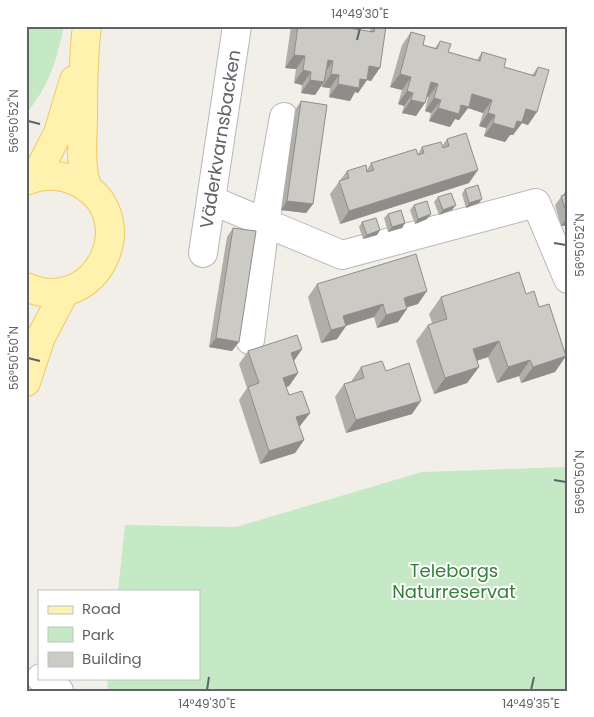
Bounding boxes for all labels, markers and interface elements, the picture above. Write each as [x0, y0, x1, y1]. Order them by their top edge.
text: 14°49'30"E [331, 5, 389, 22]
street label: Väderkvarnsbacken [194, 48, 246, 230]
text: 56°50'52"N [5, 89, 22, 153]
text: 56°50'52"N [571, 213, 588, 277]
text: 56°50'50"N [5, 326, 22, 390]
text: 56°50'50"N [571, 450, 588, 514]
park label: Teleborgs Naturreservat [392, 558, 516, 604]
legend [38, 590, 200, 680]
text: Road [82, 598, 121, 619]
text: Park [82, 624, 114, 645]
text: Building [82, 648, 142, 669]
text: 14°49'30"E [178, 695, 236, 712]
text: 14°49'35"E [502, 695, 560, 712]

